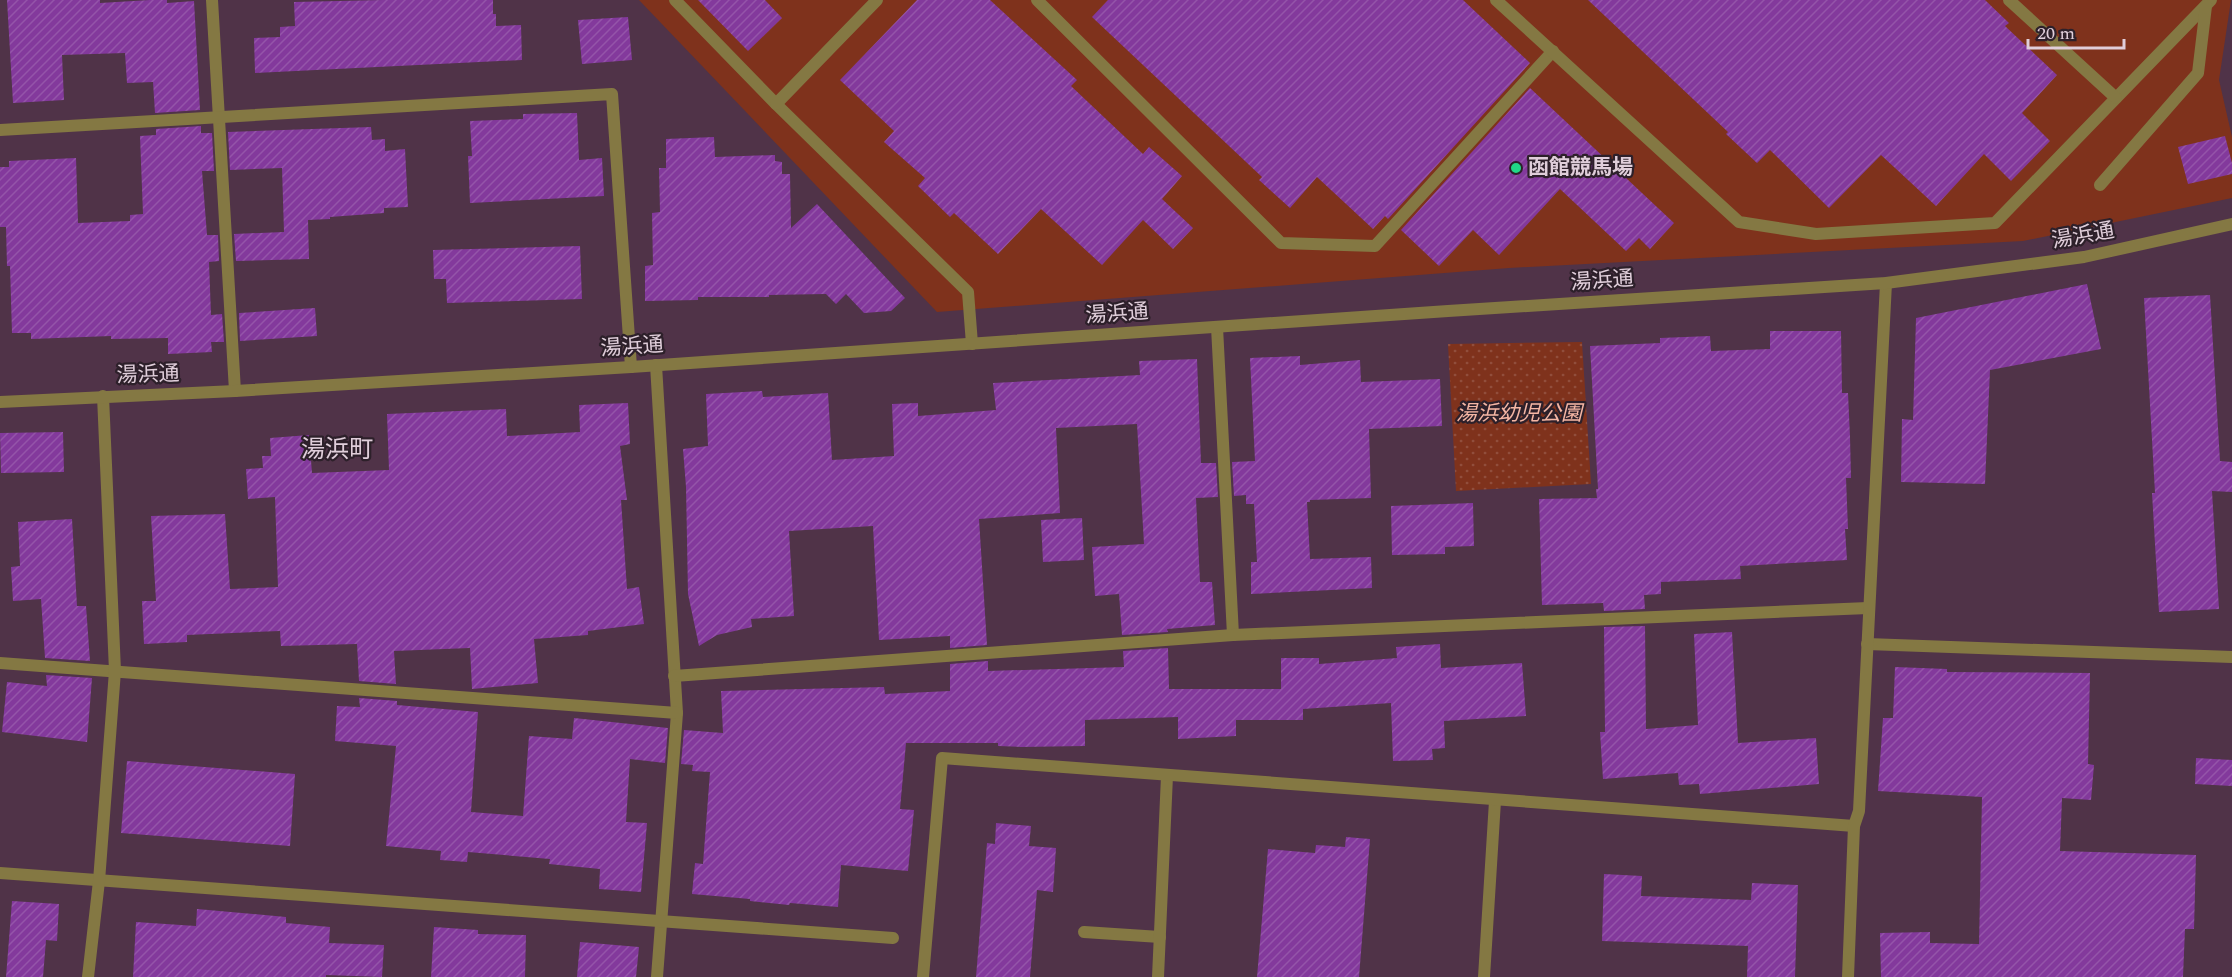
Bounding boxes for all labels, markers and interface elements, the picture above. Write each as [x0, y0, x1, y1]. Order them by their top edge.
scale bar [2028, 12, 2124, 50]
text: 20 m [2037, 20, 2075, 47]
place label: 函館競馬場 [1528, 152, 1633, 184]
marker: 函館競馬場 [1509, 161, 1523, 175]
street label: 湯浜通 [2049, 215, 2117, 257]
street label: 湯浜通 [1569, 263, 1635, 299]
street label: 湯浜通 [1084, 296, 1150, 332]
street label: 湯浜通 [599, 329, 665, 365]
street label: 湯浜通 [116, 358, 180, 392]
park label: 湯浜幼児公園 [1456, 398, 1585, 430]
district label: 湯浜町 [301, 432, 373, 468]

